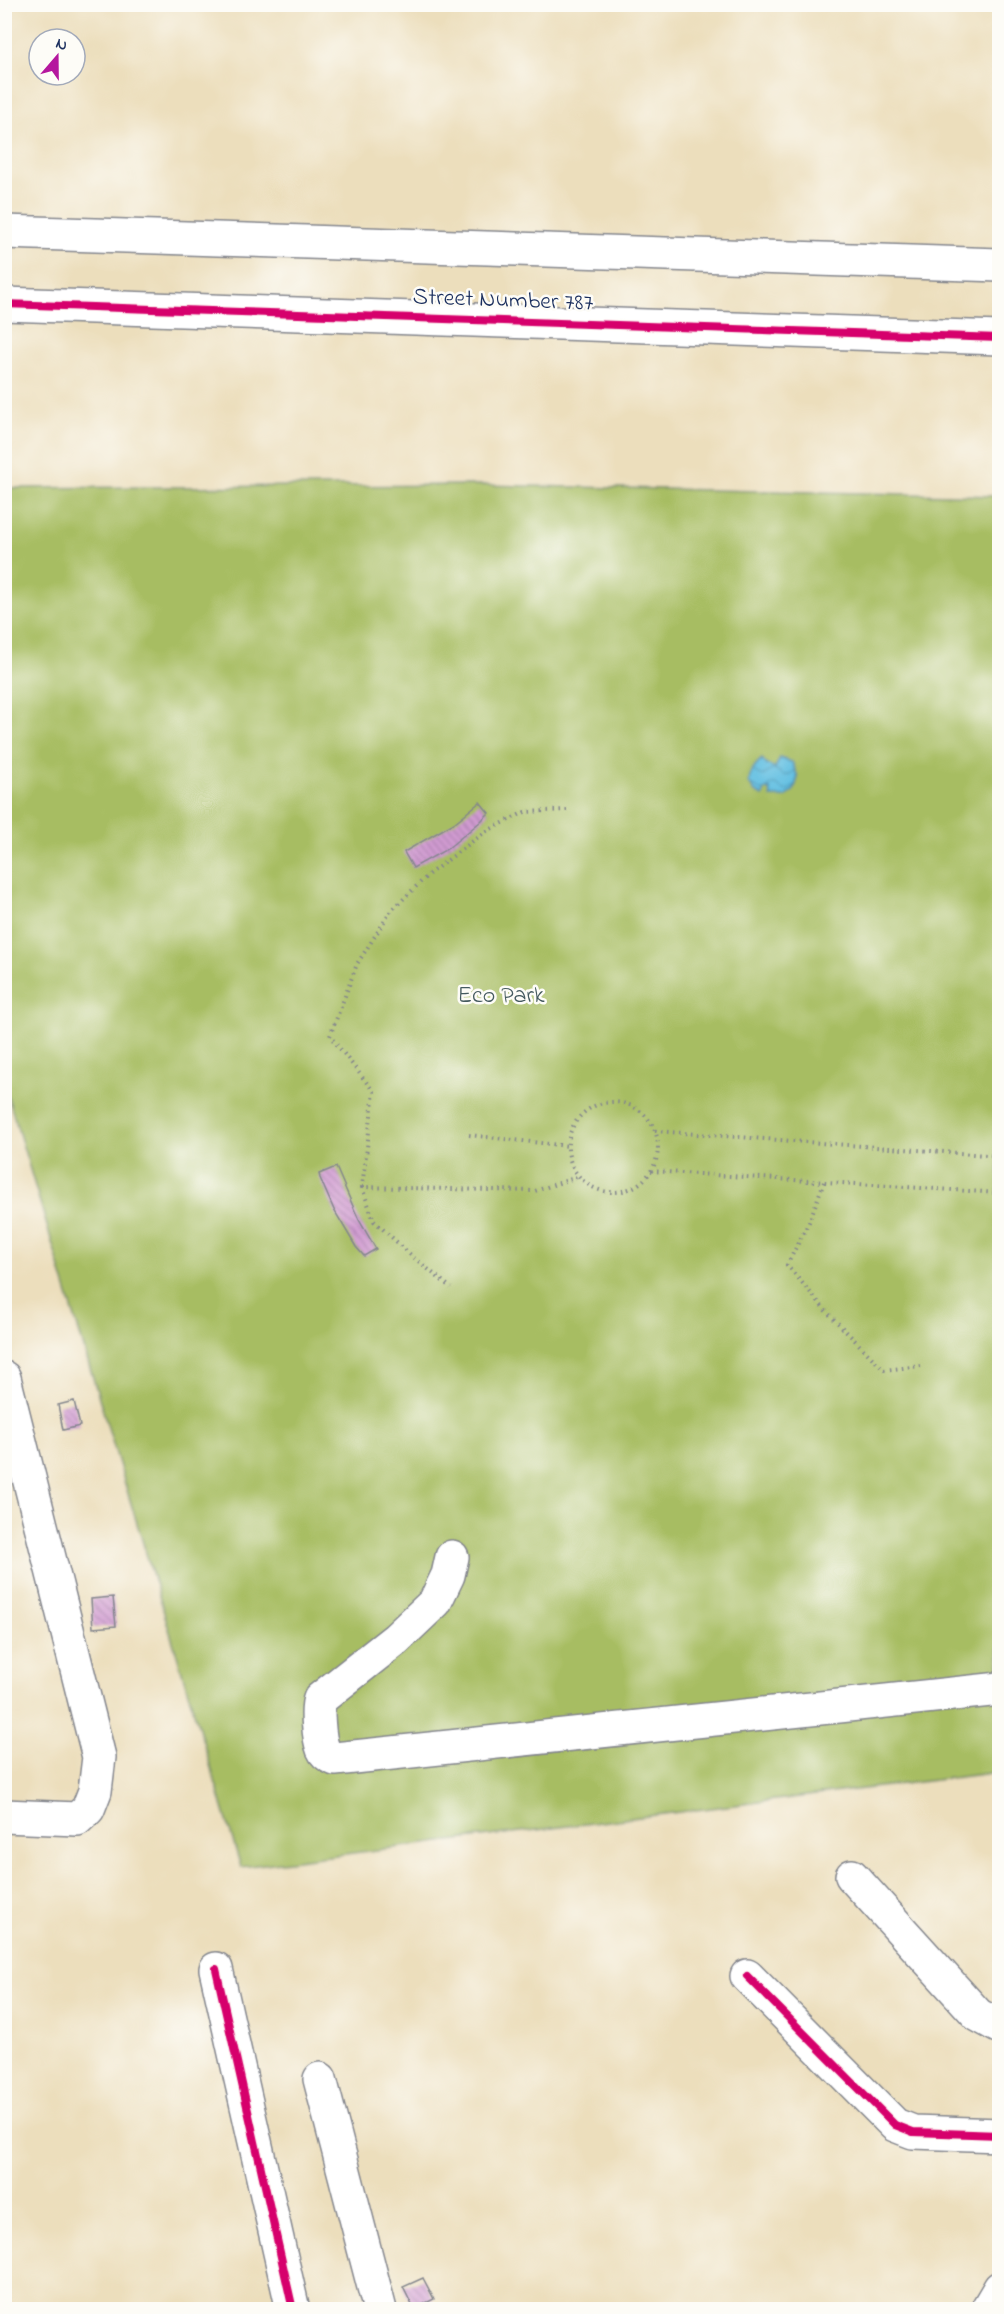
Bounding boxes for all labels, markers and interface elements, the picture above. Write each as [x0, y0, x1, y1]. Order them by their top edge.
north arrow [27, 27, 87, 87]
text: N [52, 32, 71, 58]
street label: Street Number 787 [412, 280, 594, 322]
park label: Eco Park [457, 979, 545, 1014]

